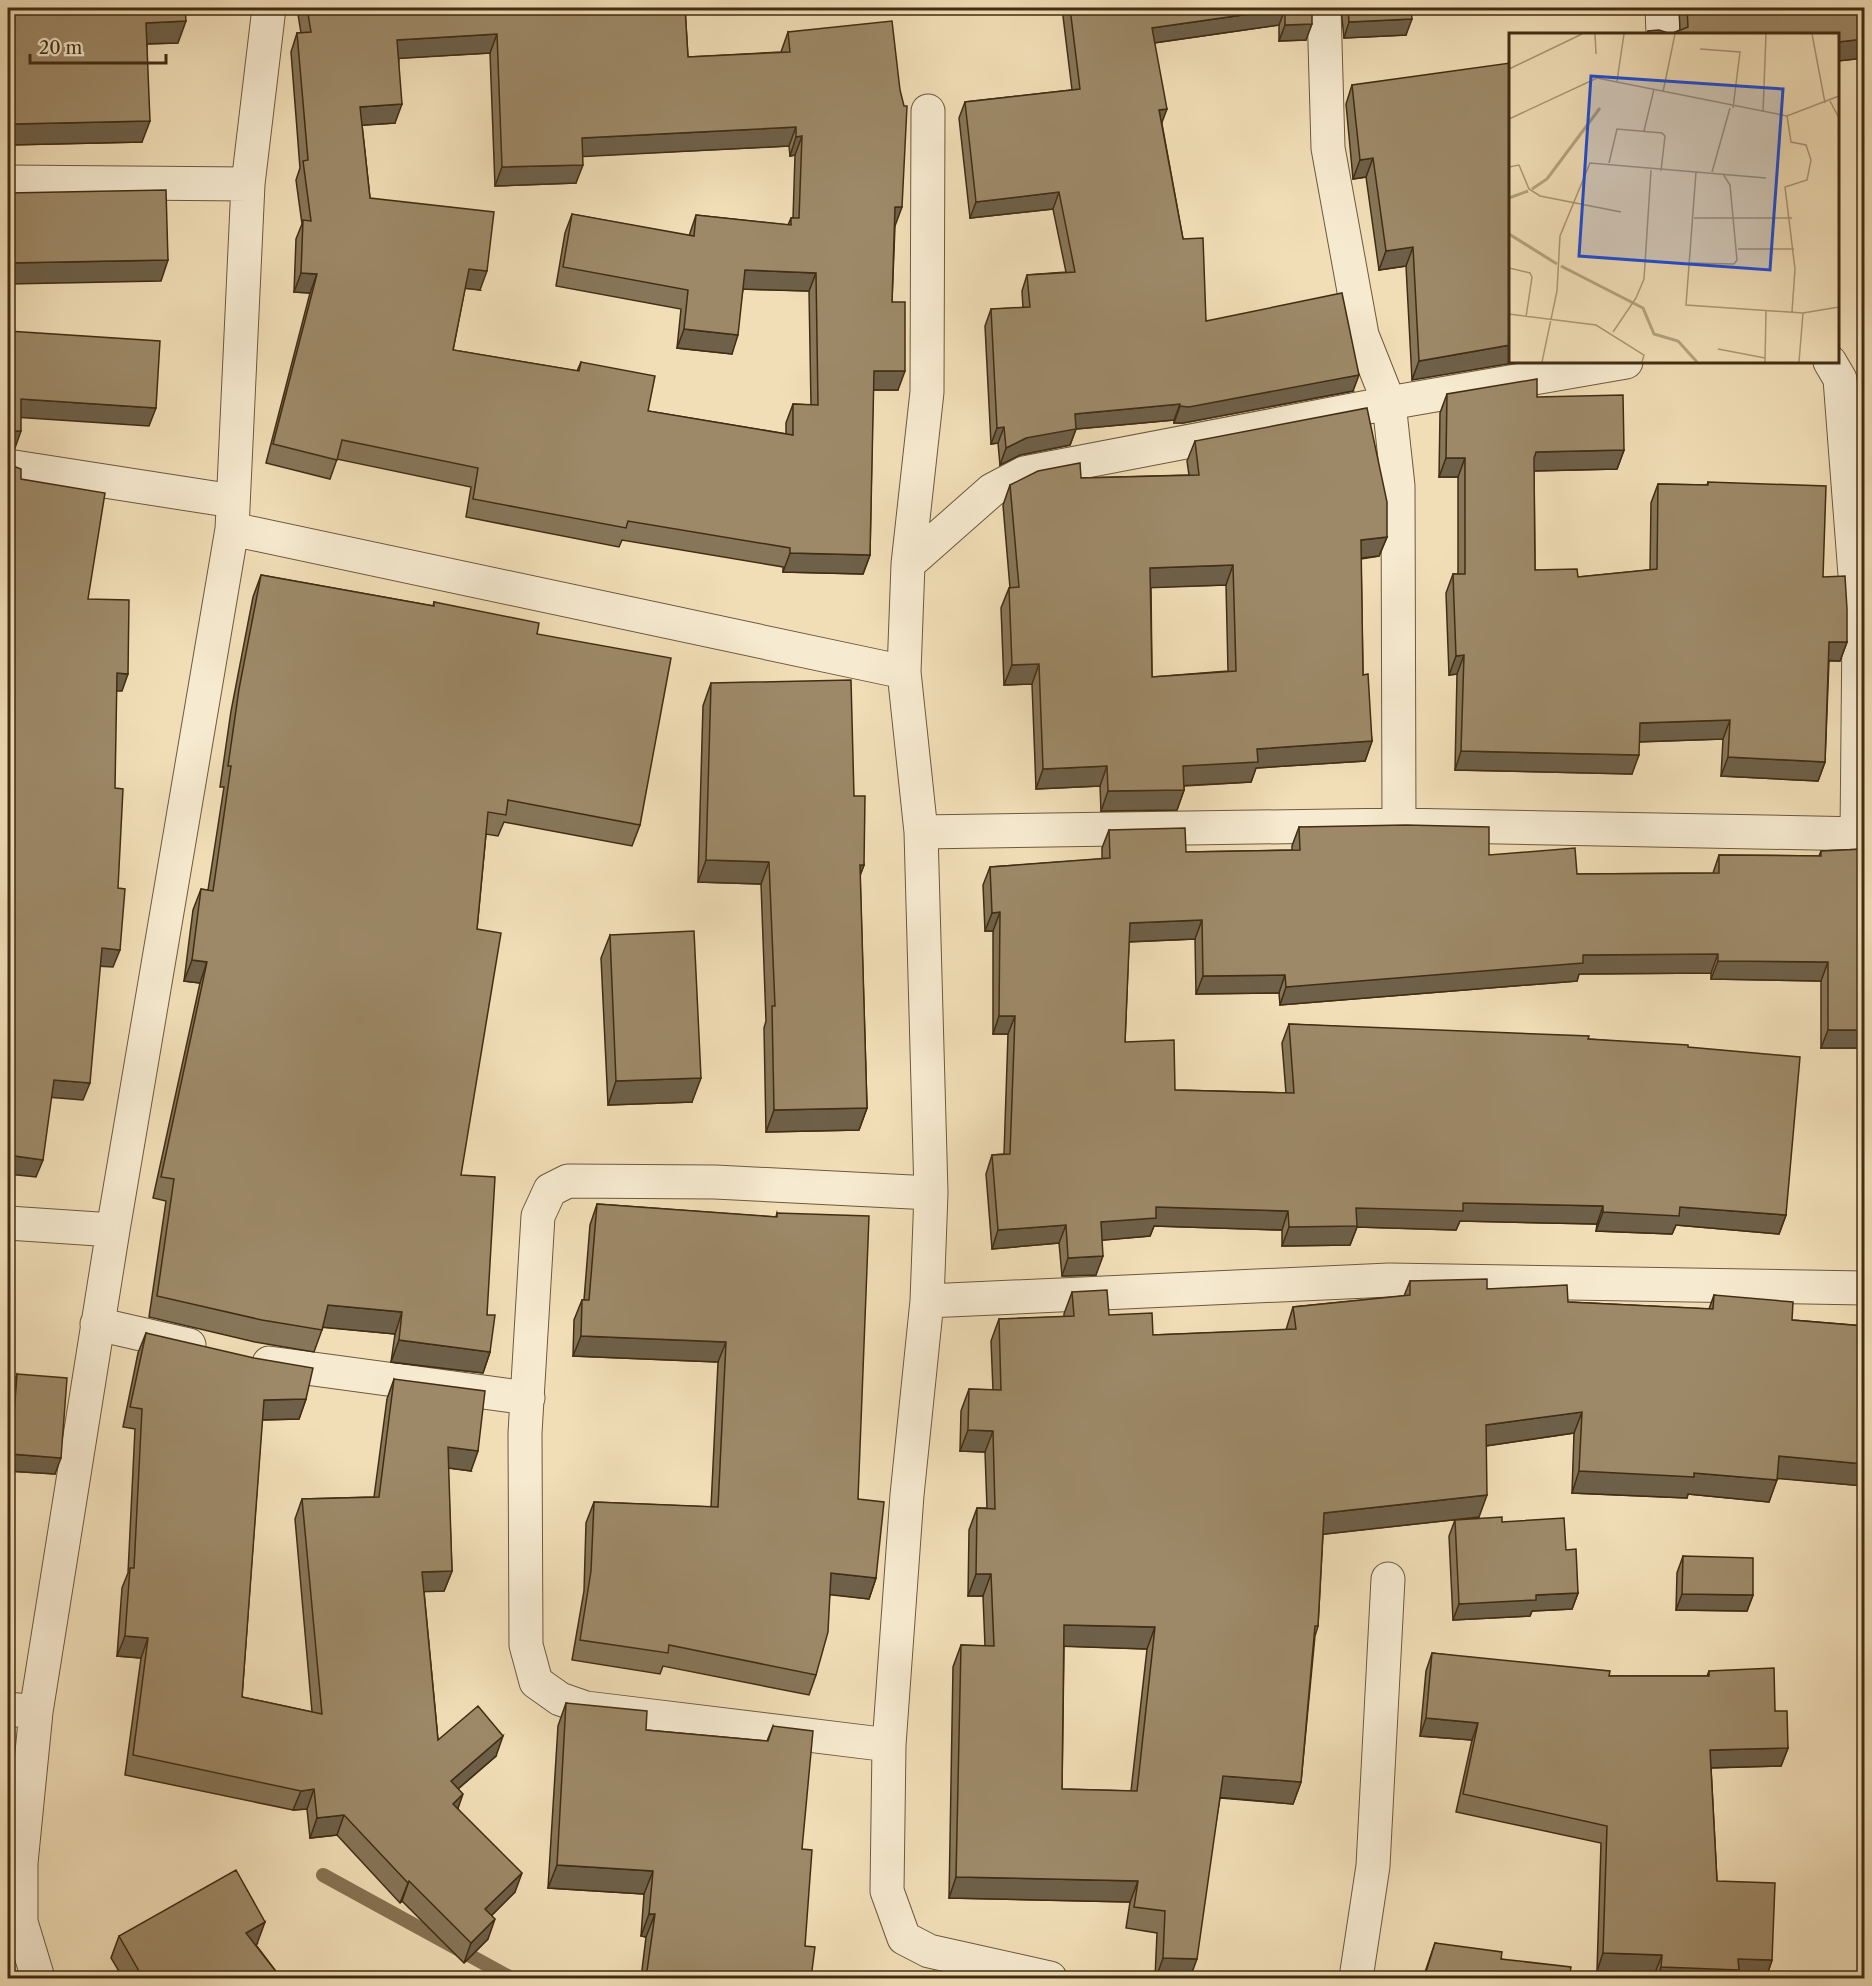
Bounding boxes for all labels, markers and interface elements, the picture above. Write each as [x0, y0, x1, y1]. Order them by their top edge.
scale bar [30, 27, 166, 65]
inset map [1509, 33, 1839, 363]
text: 20 m [39, 37, 83, 59]

